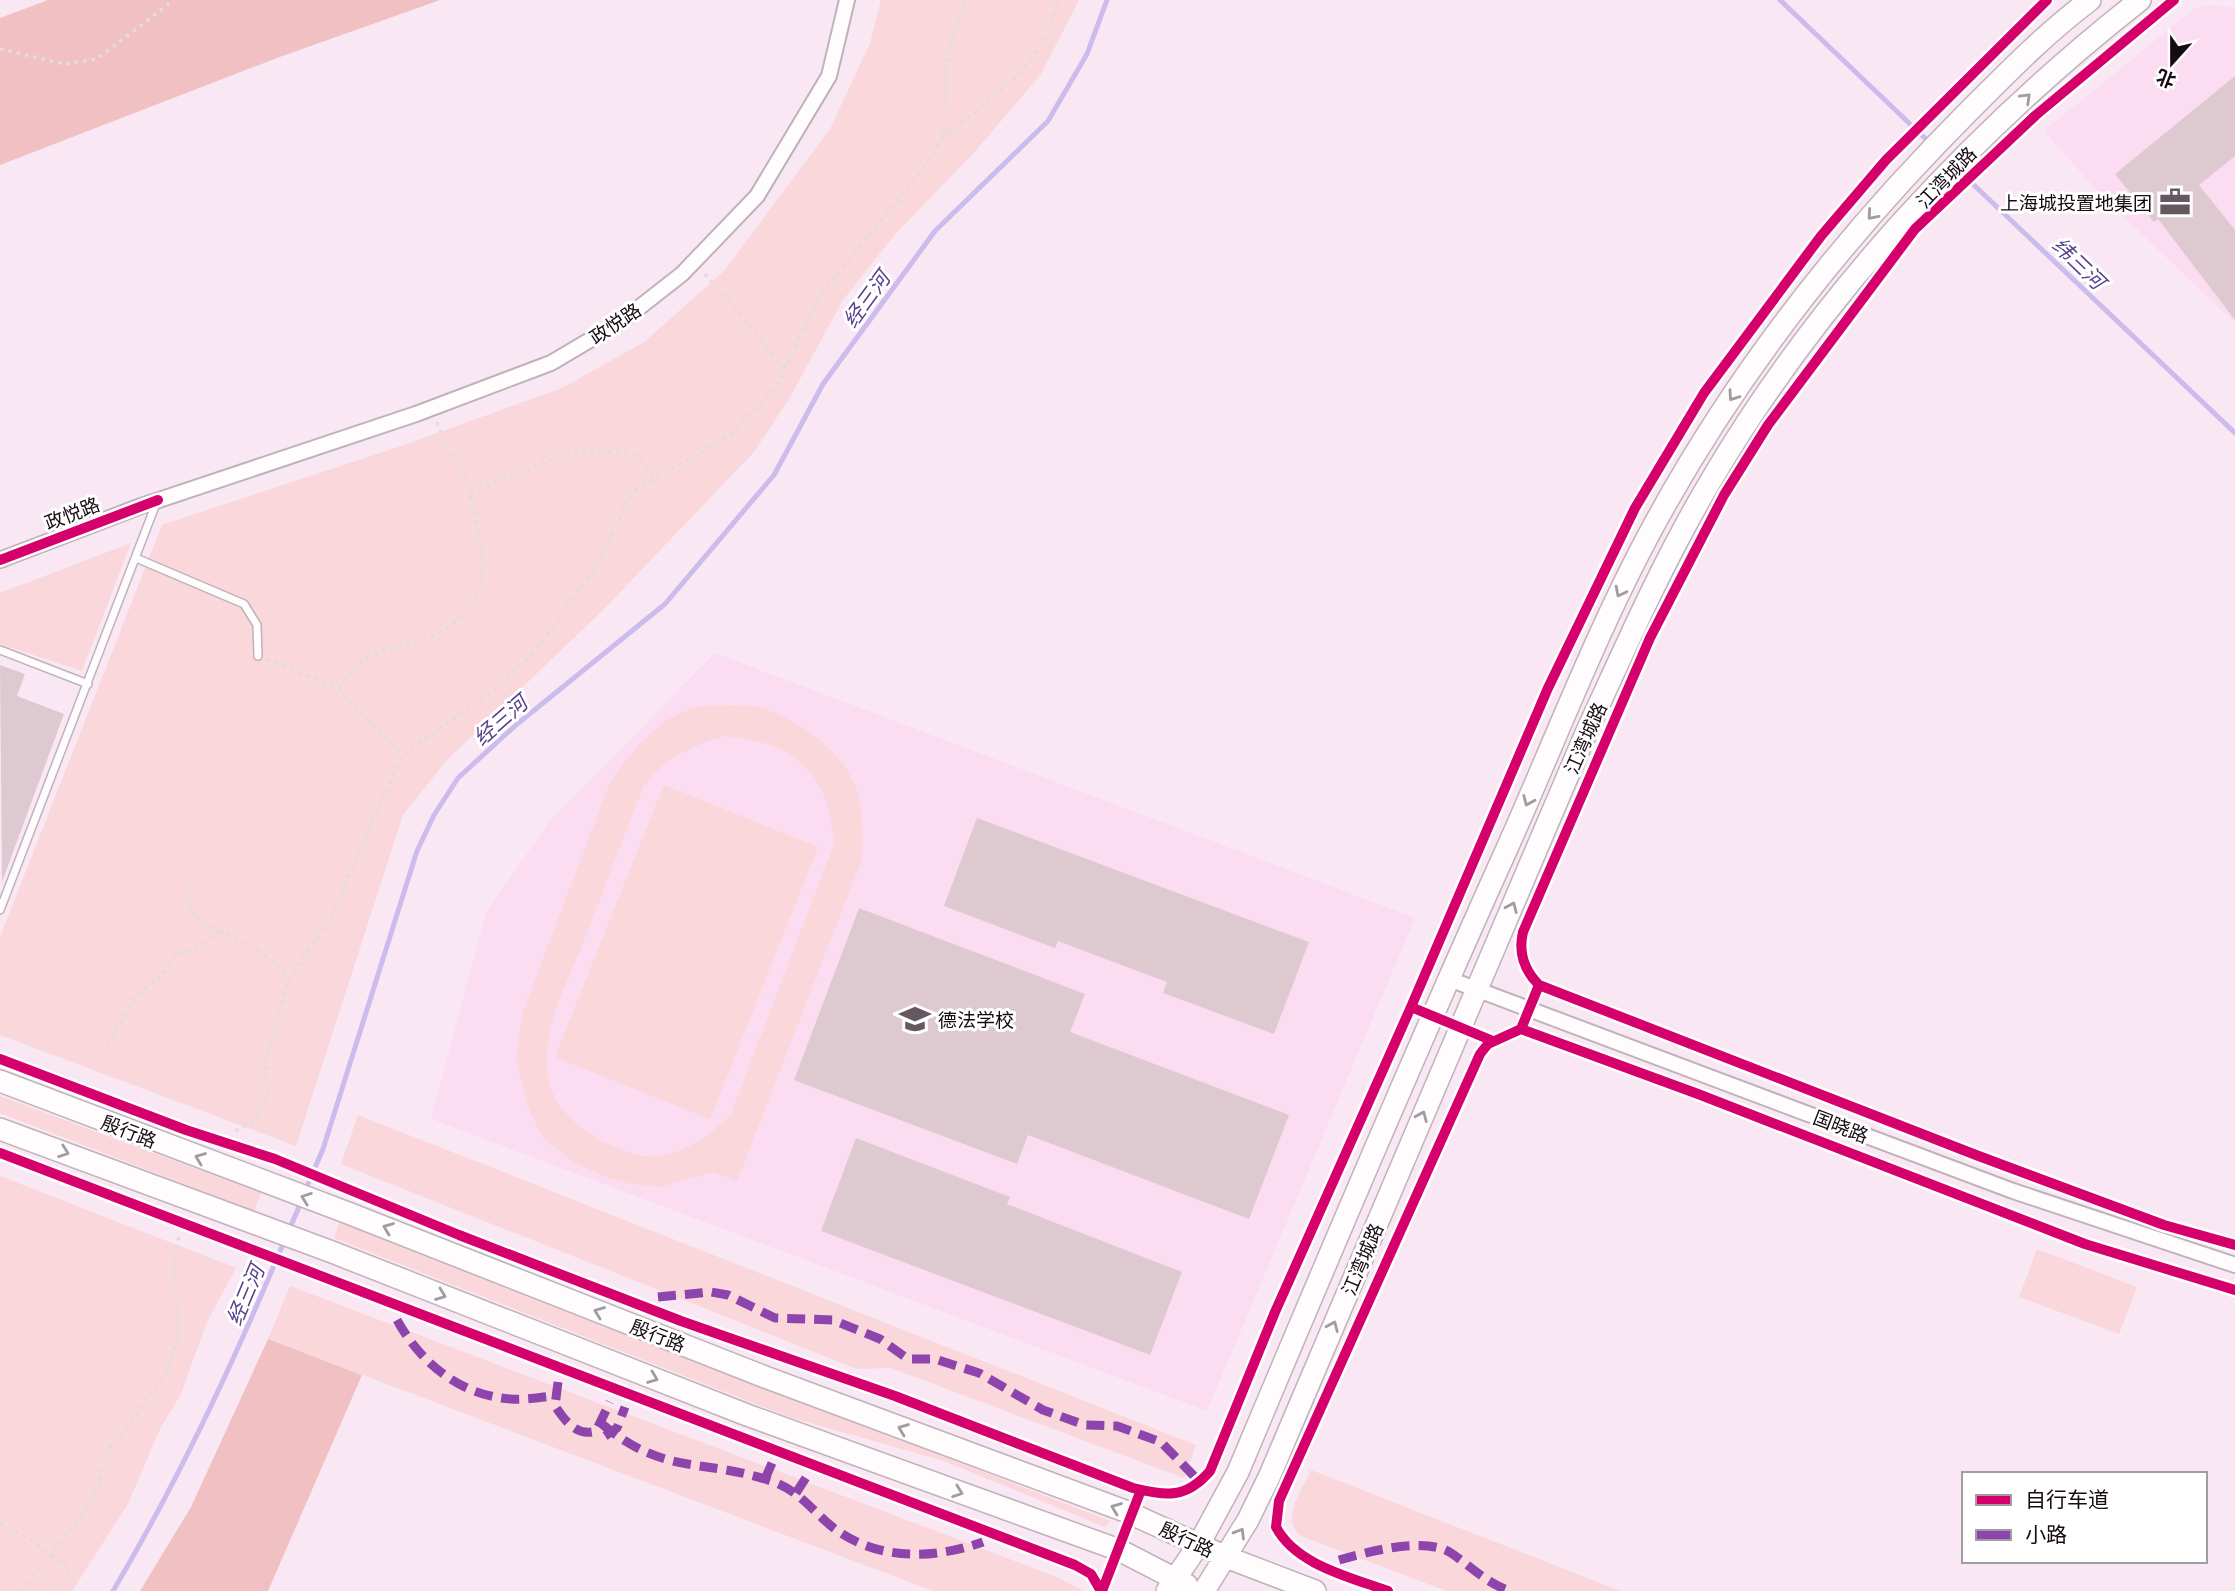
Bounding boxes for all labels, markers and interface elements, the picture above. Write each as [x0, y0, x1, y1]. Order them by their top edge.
north arrow [2137, 28, 2207, 98]
text: 北 [2153, 65, 2179, 93]
one-way arrow [2018, 94, 2031, 107]
street label: 江湾城路 [1911, 142, 1981, 212]
office icon: 上海城投置地集团 [2158, 185, 2192, 219]
place label: 上海城投置地集团 [2000, 191, 2152, 214]
one-way arrow [1868, 207, 1880, 220]
water label: 纬三河 [2047, 232, 2114, 297]
water label: 经三河 [837, 263, 897, 332]
street label: 政悦路 [585, 298, 645, 348]
one-way arrow [1728, 388, 1741, 401]
street label: 政悦路 [41, 492, 103, 534]
one-way arrow [1614, 585, 1628, 597]
water label: 经三河 [468, 687, 535, 750]
street label: 江湾城路 [1559, 699, 1611, 777]
one-way arrow [1523, 793, 1537, 806]
one-way arrow [1503, 902, 1517, 914]
school or university icon: 德法学校 [898, 1002, 932, 1036]
place label: 德法学校 [938, 1008, 1014, 1031]
street label: 国晓路 [1810, 1105, 1872, 1147]
street label: 殷行路 [98, 1110, 160, 1152]
one-way arrow [1414, 1111, 1428, 1123]
one-way arrow [58, 1144, 70, 1158]
one-way arrow [195, 1152, 207, 1166]
one-way arrow [300, 1192, 312, 1206]
street label: 江湾城路 [1337, 1220, 1387, 1298]
one-way arrow [382, 1223, 394, 1237]
water label: 经三河 [221, 1257, 271, 1329]
one-way arrow [435, 1287, 447, 1301]
one-way arrow [594, 1306, 606, 1320]
street label: 殷行路 [627, 1314, 689, 1356]
one-way arrow [1325, 1320, 1339, 1332]
one-way arrow [647, 1370, 659, 1384]
one-way arrow [897, 1423, 909, 1437]
legend [1962, 1472, 2207, 1563]
one-way arrow [952, 1484, 964, 1498]
text: 自行车道 [2025, 1486, 2109, 1512]
one-way arrow [1111, 1502, 1123, 1516]
street label: 殷行路 [1156, 1517, 1218, 1561]
text: 小路 [2025, 1521, 2067, 1547]
one-way arrow [1232, 1528, 1245, 1541]

